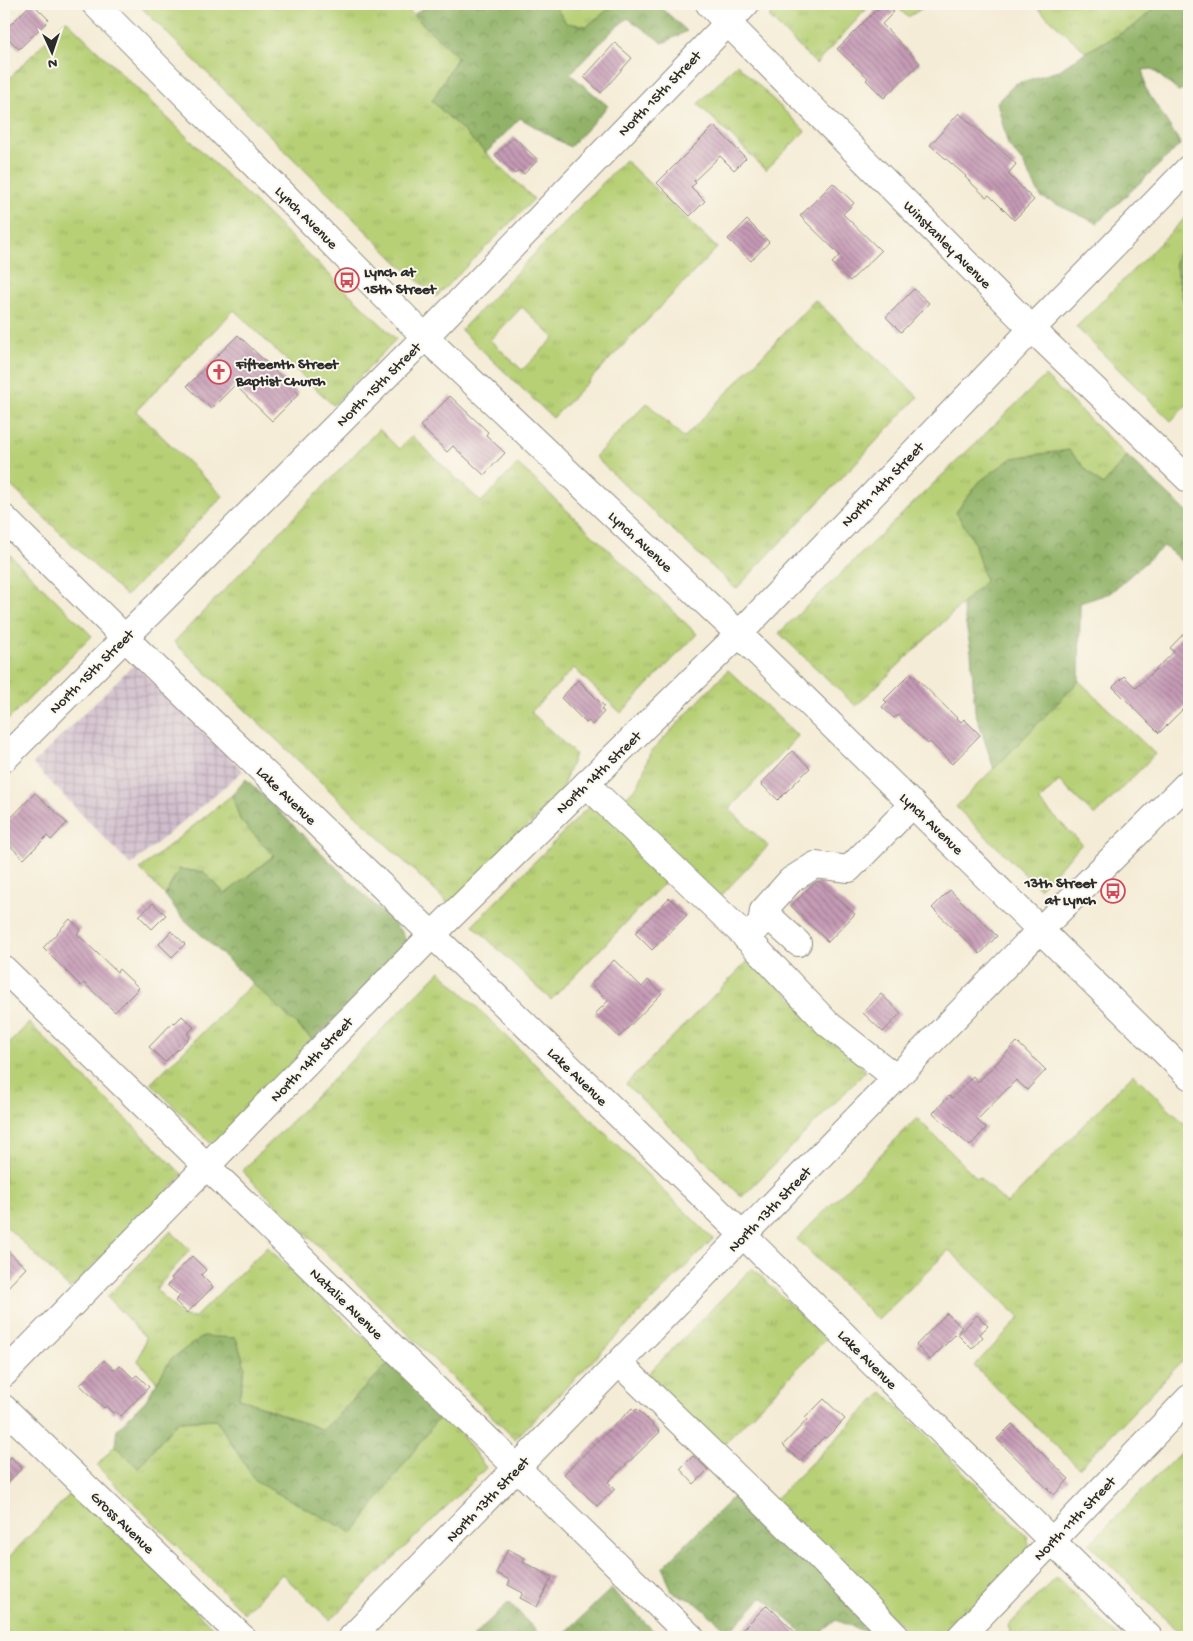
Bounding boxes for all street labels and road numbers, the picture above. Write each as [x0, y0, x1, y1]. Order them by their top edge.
street label: North 15th Street [615, 46, 707, 141]
street label: Lynch Avenue [270, 183, 341, 254]
street label: Winstanley Avenue [899, 198, 995, 293]
street label: North 15th Street [333, 338, 427, 431]
street label: North 14th Street [838, 438, 930, 532]
street label: Lynch Avenue [604, 508, 676, 577]
street label: North 15th Street [46, 625, 140, 718]
street label: North 14th Street [553, 727, 647, 819]
street label: Lake Avenue [252, 763, 320, 830]
street label: Lynch Avenue [895, 790, 966, 860]
street label: North 14th Street [267, 1013, 359, 1107]
street label: Lake Avenue [543, 1044, 611, 1111]
street label: North 13th Street [725, 1162, 817, 1257]
street label: Natalie Avenue [305, 1265, 386, 1344]
street label: Lake Avenue [833, 1327, 900, 1394]
street label: North 13th Street [443, 1452, 535, 1547]
street label: North 11th Street [1031, 1472, 1122, 1565]
street label: Gross Avenue [86, 1488, 158, 1559]

